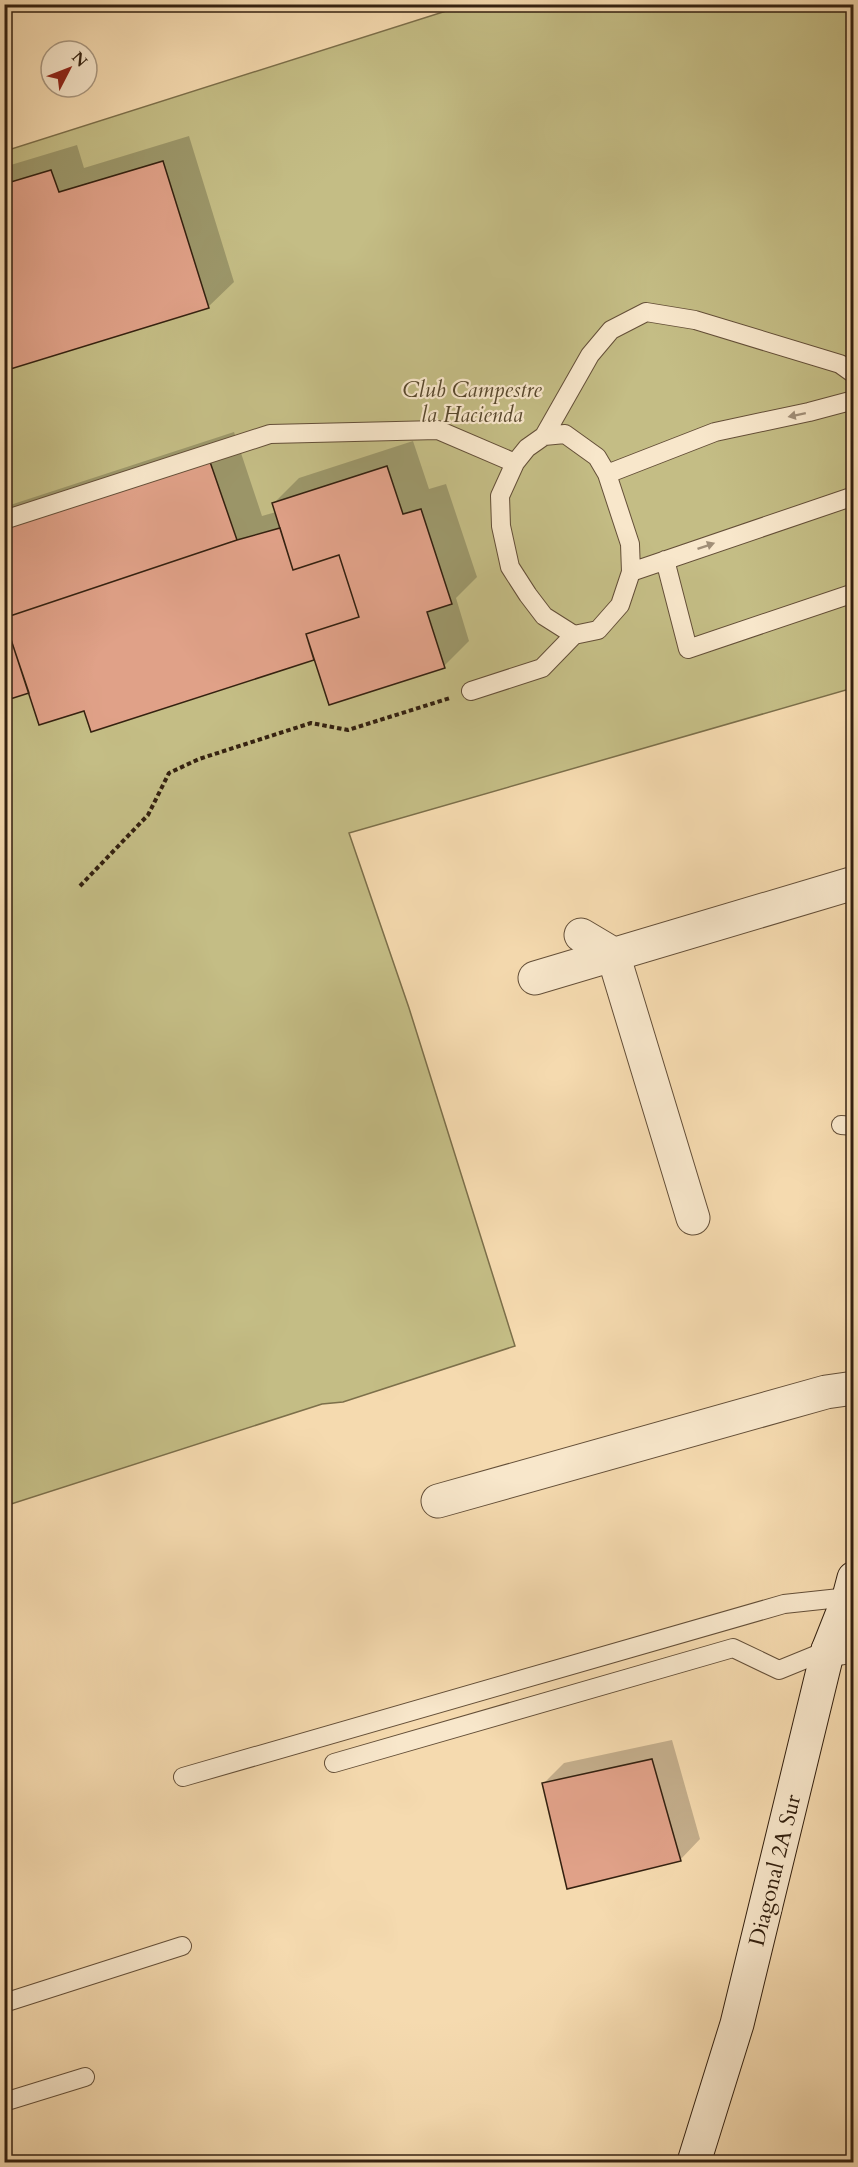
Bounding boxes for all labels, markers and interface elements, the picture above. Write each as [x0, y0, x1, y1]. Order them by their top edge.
north arrow [39, 39, 99, 99]
text: N [67, 47, 92, 72]
park label: Club Campestre la Hacienda [402, 375, 542, 430]
one-way arrow [787, 411, 806, 420]
one-way arrow [697, 541, 715, 551]
street label: Diagonal 2A Sur [742, 1790, 809, 1949]

